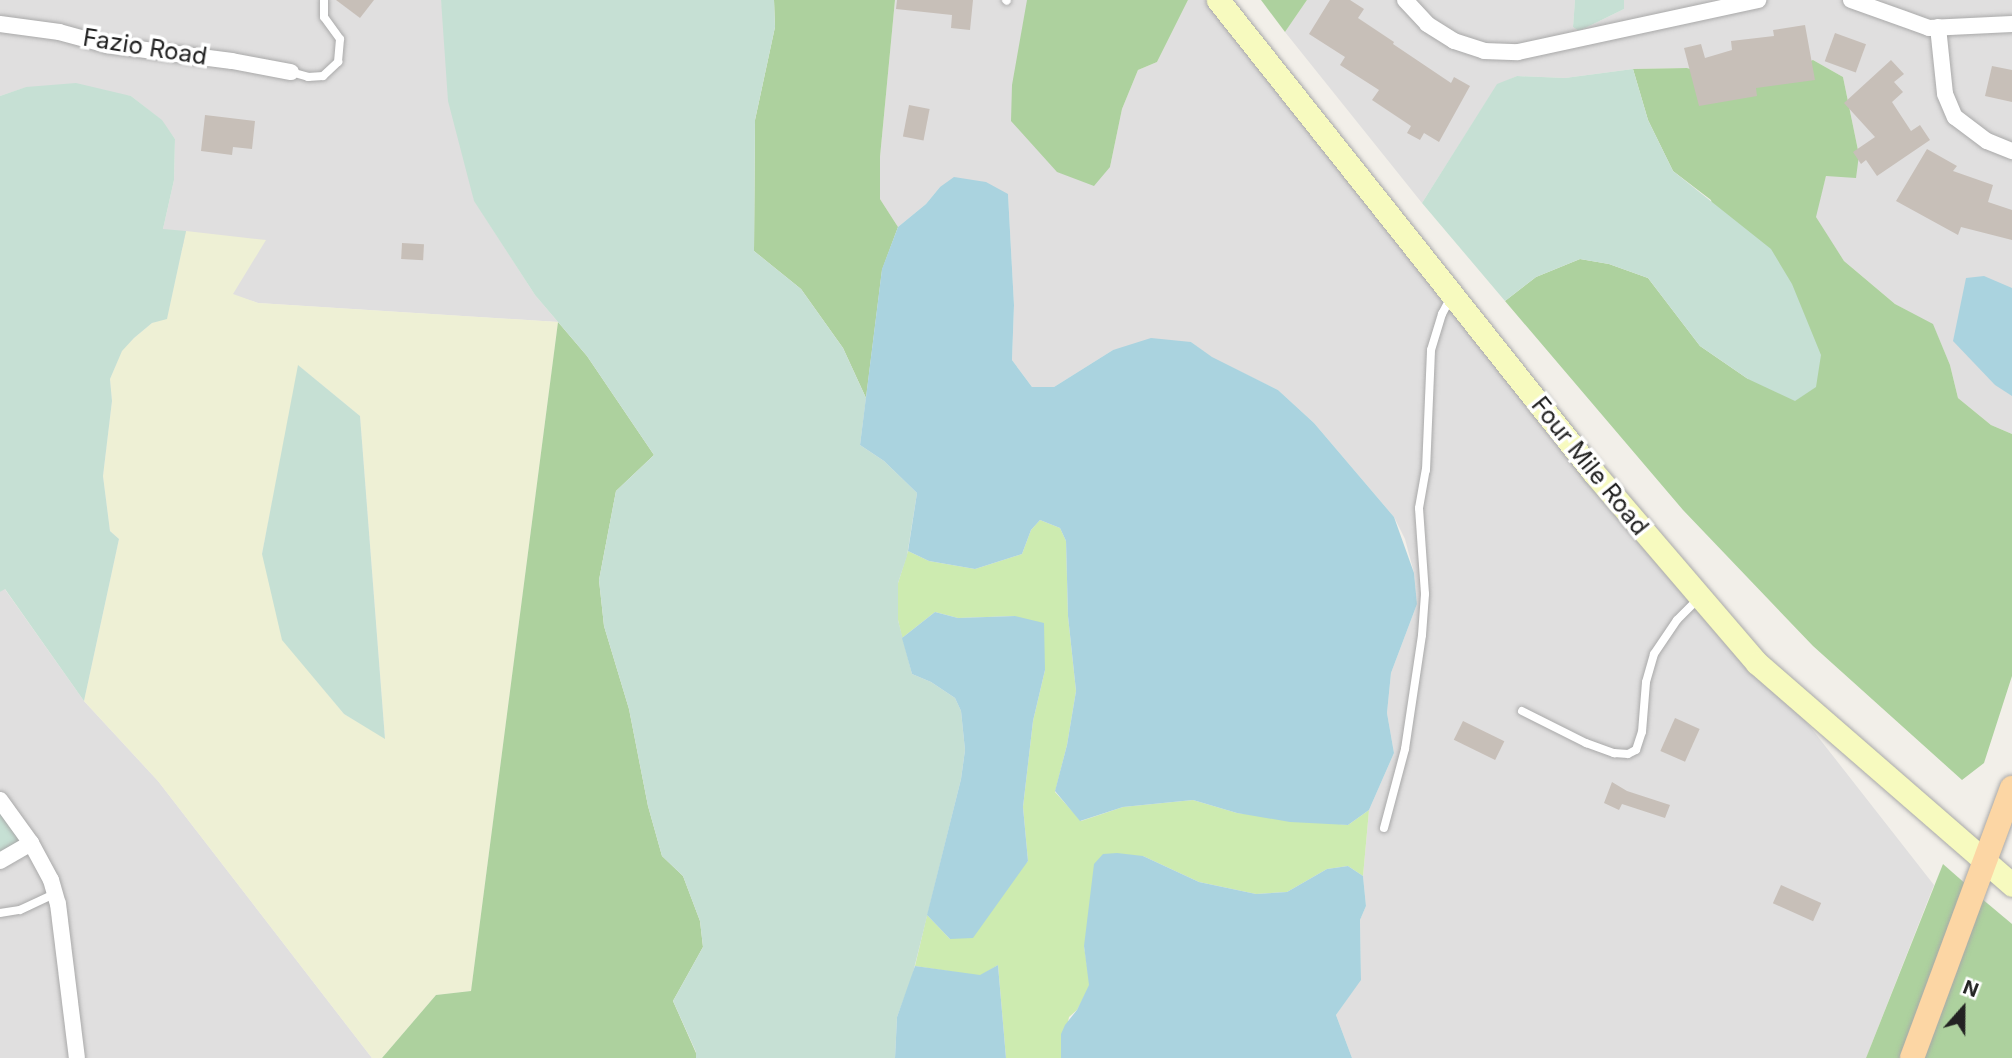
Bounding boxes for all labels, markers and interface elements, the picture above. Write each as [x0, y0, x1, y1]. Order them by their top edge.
street label: Fazio Road [81, 23, 209, 71]
street label: Four Mile Road [1525, 391, 1655, 541]
north arrow [1928, 974, 1998, 1044]
text: N [1960, 976, 1982, 1002]

